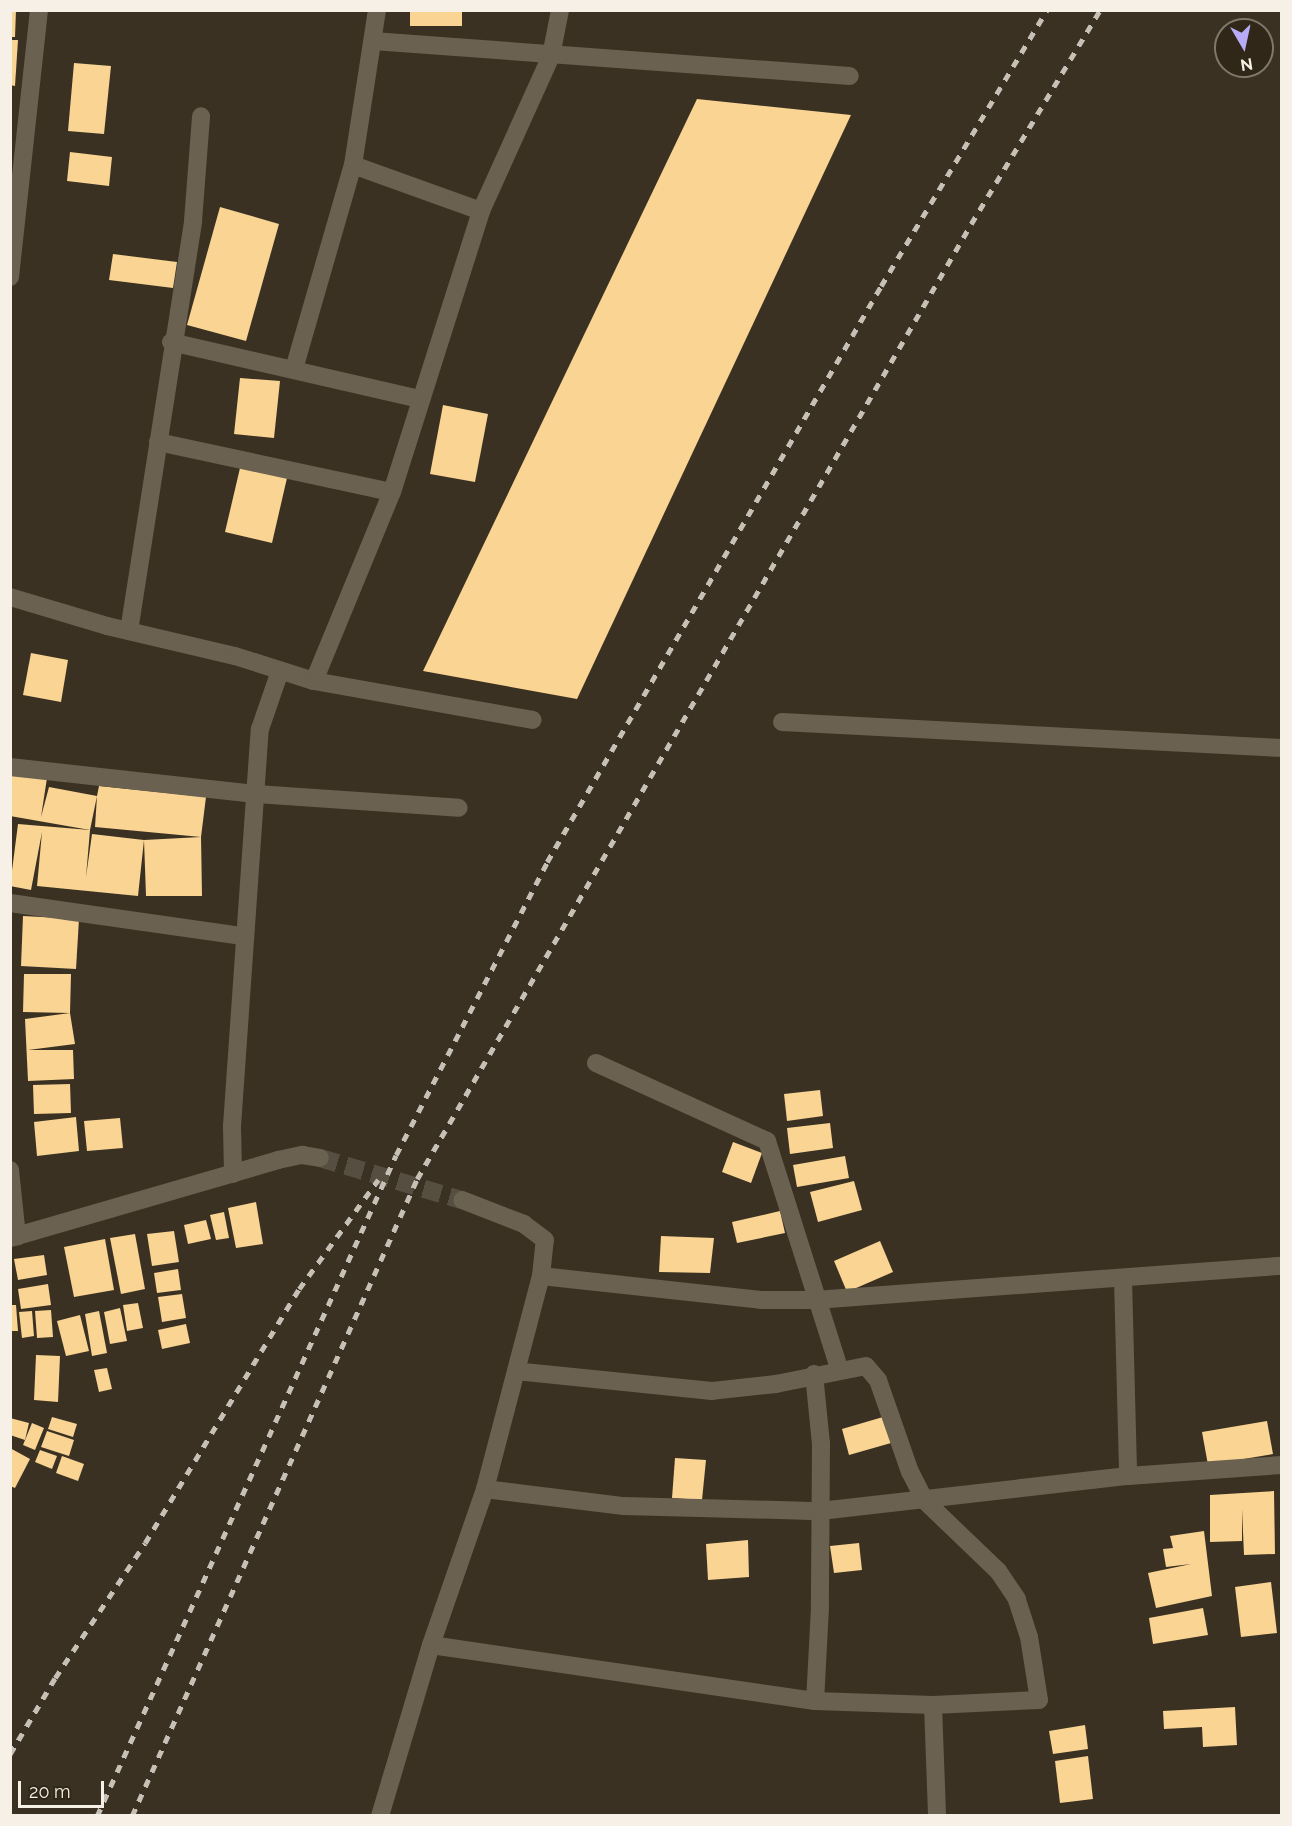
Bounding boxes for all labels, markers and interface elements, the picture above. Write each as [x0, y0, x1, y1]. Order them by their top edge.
north arrow [1214, 18, 1274, 78]
text: N [1239, 54, 1254, 75]
scale bar [21, 1769, 106, 1807]
text: 20 m [29, 1781, 71, 1802]

